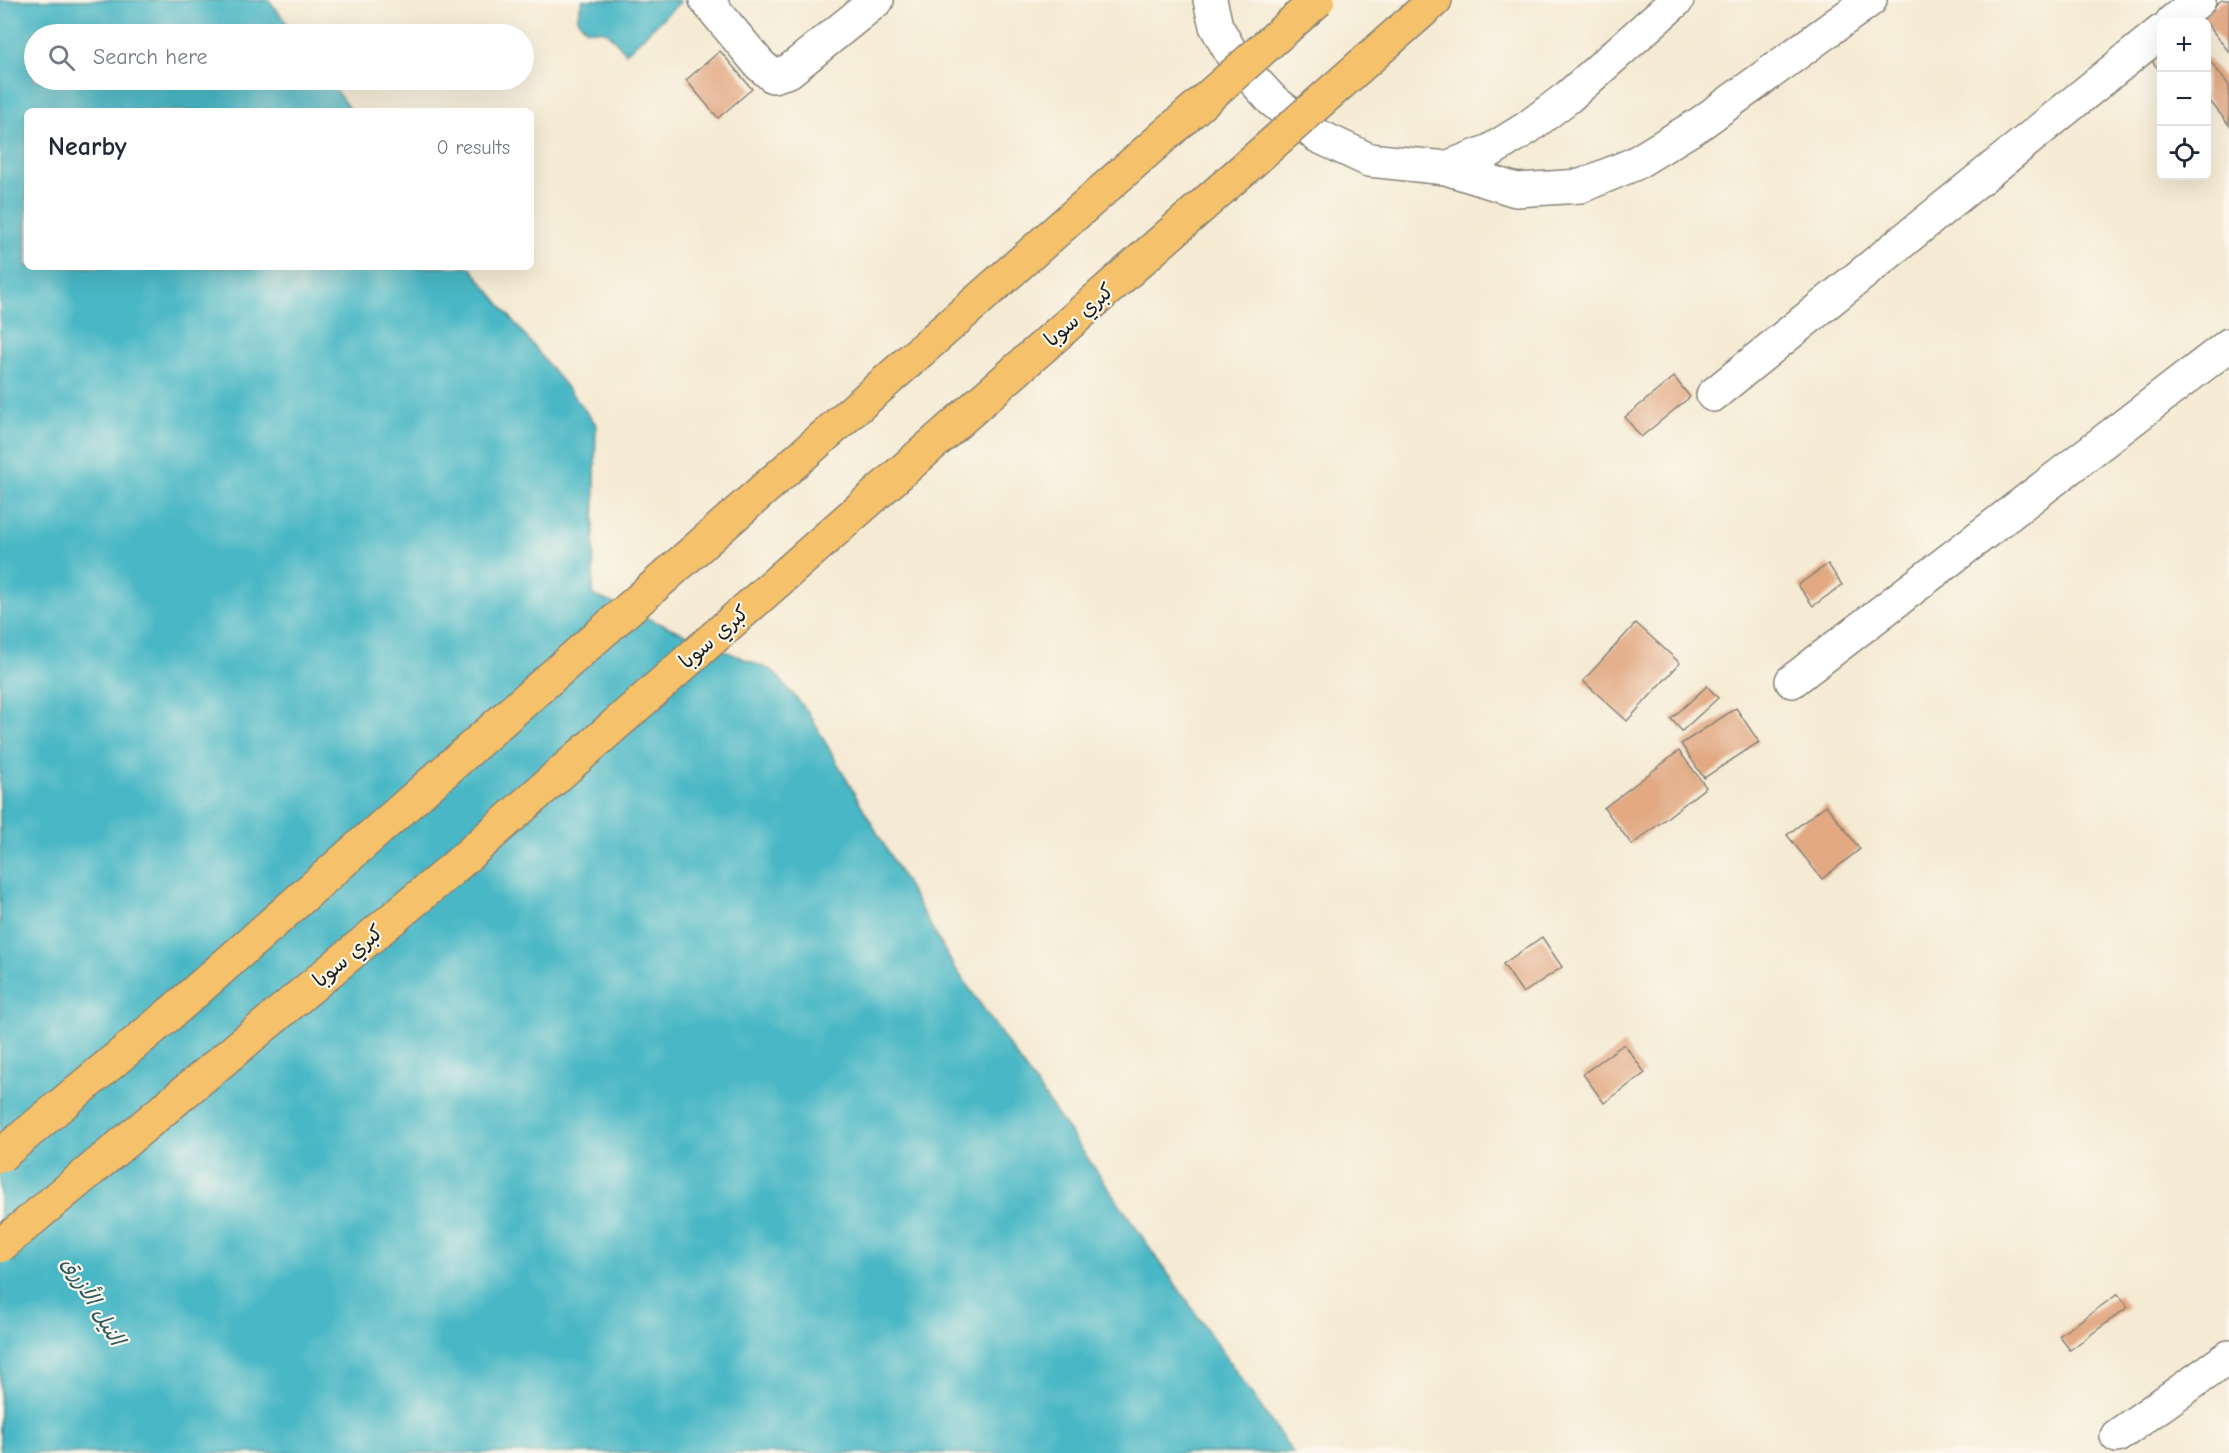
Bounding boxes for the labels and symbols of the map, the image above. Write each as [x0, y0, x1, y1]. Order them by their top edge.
street label: كبري سوبا [1039, 278, 1121, 354]
street label: كبري سوبا [674, 600, 756, 676]
street label: كبري سوبا [308, 920, 390, 995]
water label: النيل الأزرق [56, 1251, 133, 1352]

